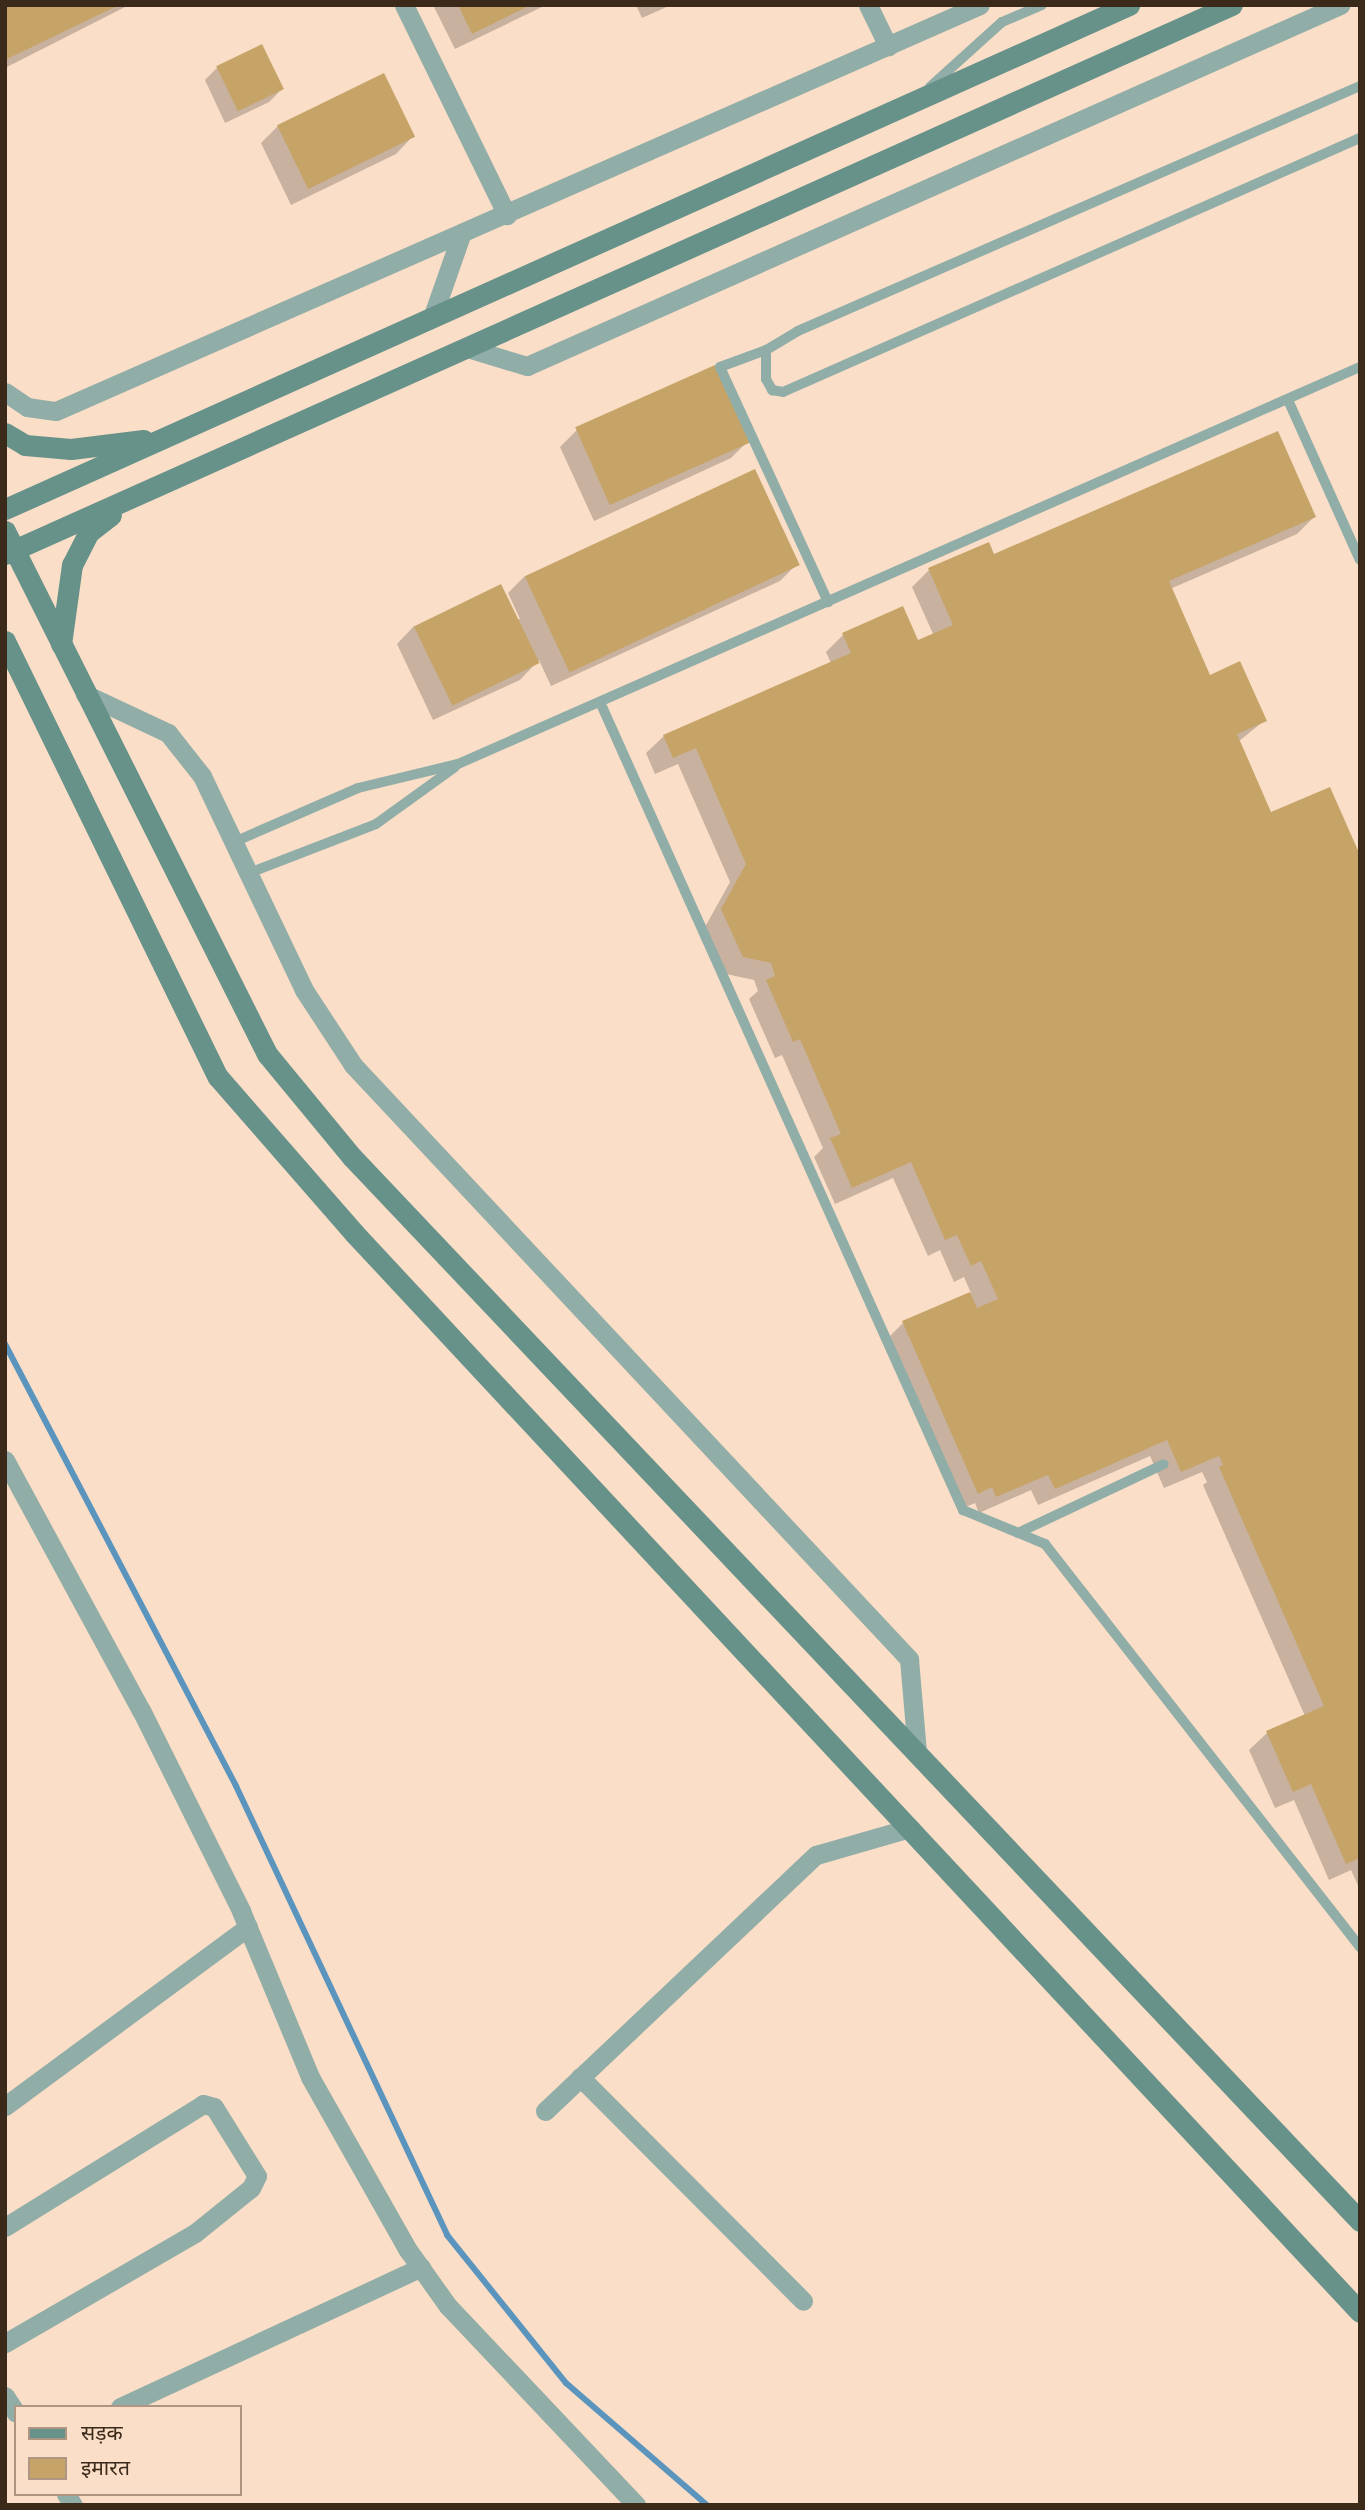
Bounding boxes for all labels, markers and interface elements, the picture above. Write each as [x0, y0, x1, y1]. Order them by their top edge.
legend [14, 2405, 242, 2496]
text: सड़क [81, 2418, 123, 2446]
text: इमारत [81, 2453, 130, 2481]

